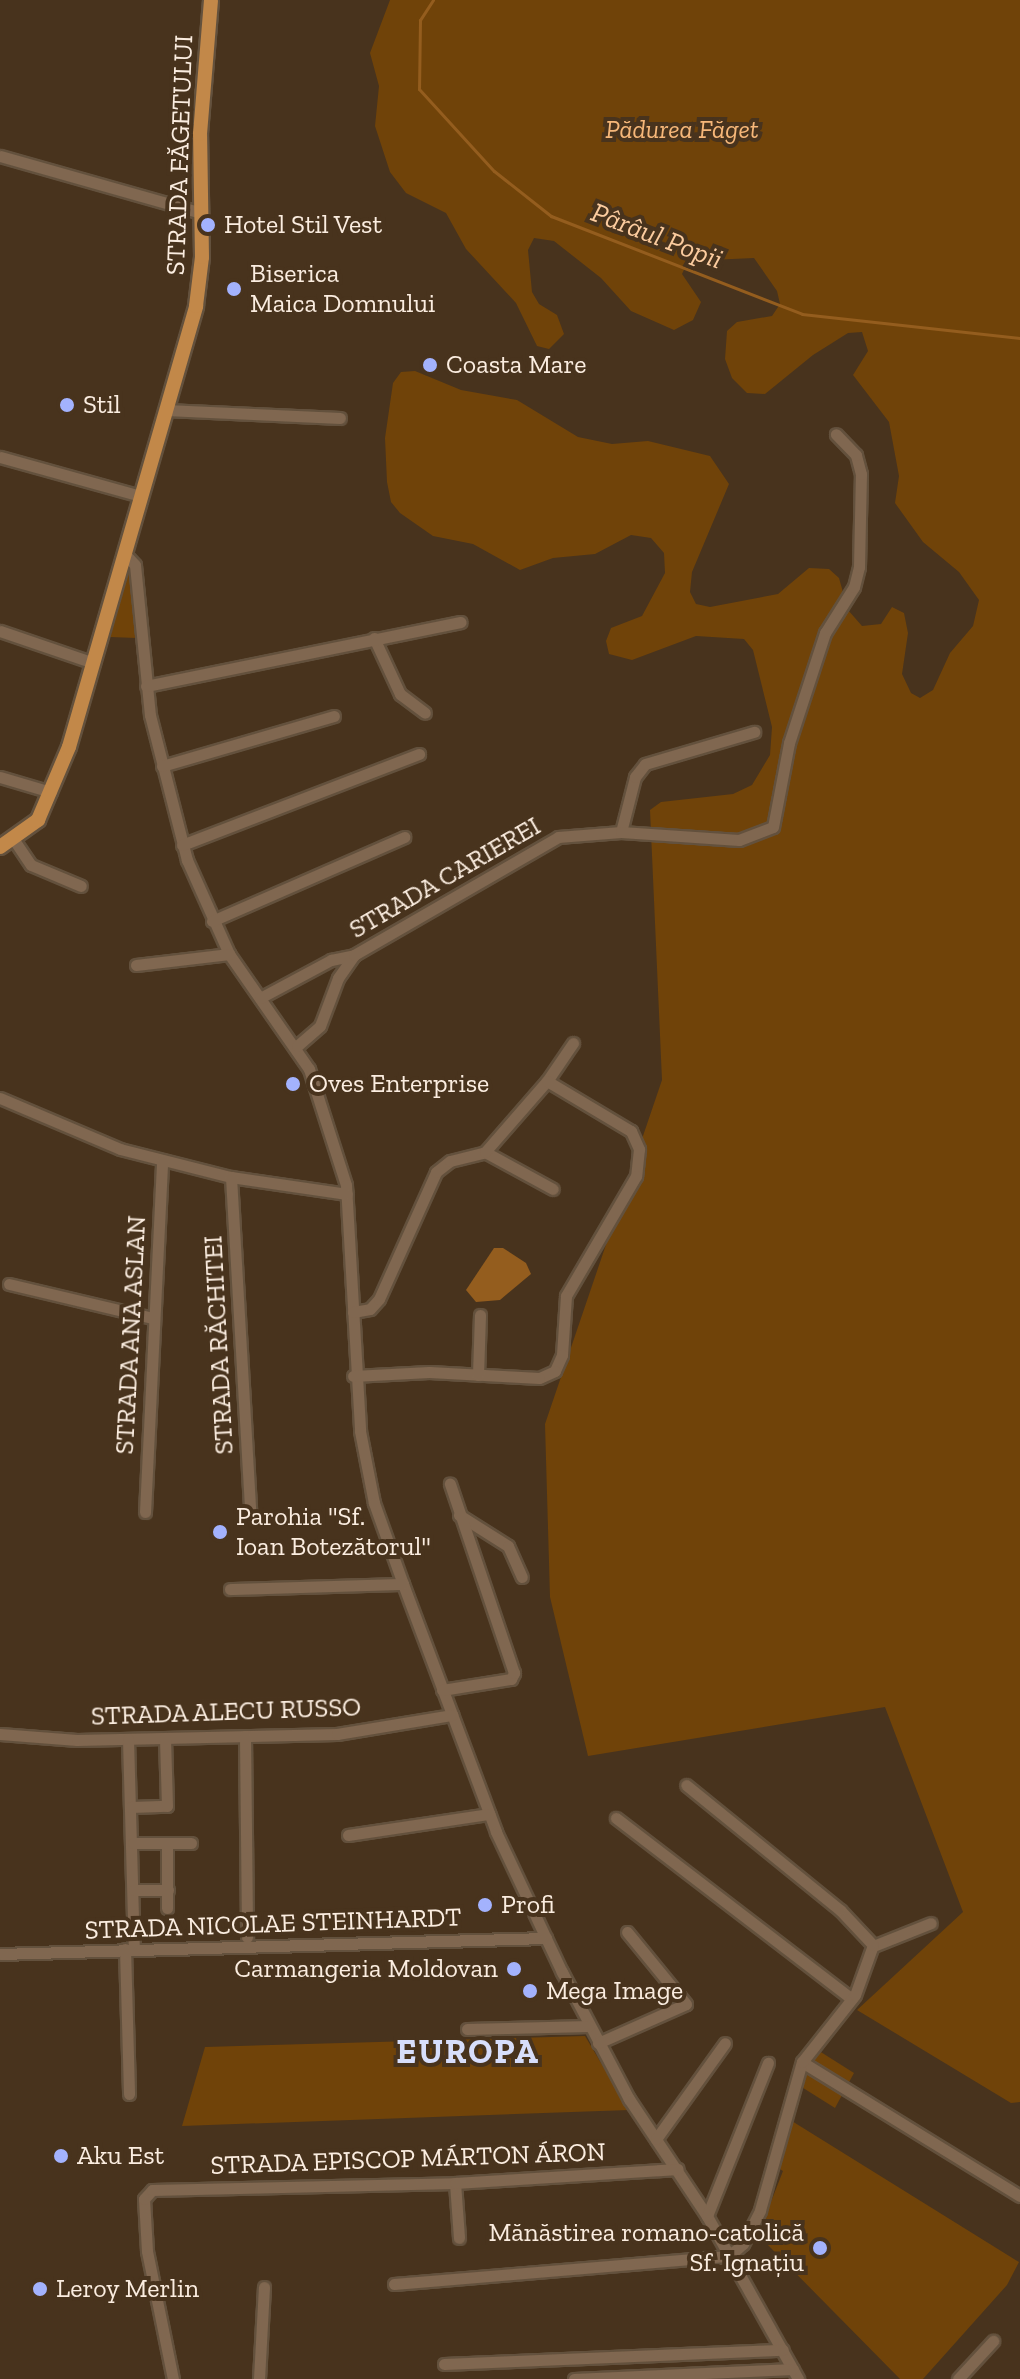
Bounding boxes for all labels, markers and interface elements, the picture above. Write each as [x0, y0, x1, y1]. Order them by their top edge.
street label: STRADA FĂGETULUI [160, 34, 200, 276]
park label: Pădurea Făget [605, 114, 759, 146]
water label: Pârâul Popii [587, 196, 727, 276]
place label: Hotel Stil Vest [224, 209, 383, 241]
marker: Hotel Stil Vest [199, 216, 217, 234]
place label: Biserica Maica Domnului [250, 258, 435, 320]
marker: Biserica Maica Domnului [225, 280, 243, 298]
place label: Coasta Mare [446, 349, 587, 381]
marker: Coasta Mare [421, 356, 439, 374]
place label: Stil [83, 389, 121, 421]
marker: Stil [58, 396, 76, 414]
street label: STRADA CARIEREI [344, 810, 546, 946]
place label: Oves Enterprise [309, 1068, 489, 1100]
marker: Oves Enterprise [284, 1075, 302, 1093]
street label: STRADA ANA ASLAN [109, 1213, 153, 1457]
street label: STRADA RĂCHITEI [198, 1234, 240, 1456]
place label: Parohia "Sf. Ioan Botezătorul" [236, 1501, 431, 1562]
marker: Parohia "Sf. Ioan Botezătorul" [211, 1523, 229, 1541]
street label: STRADA ALECU RUSSO [90, 1692, 362, 1732]
place label: Profi [501, 1889, 555, 1921]
marker: Profi [476, 1896, 494, 1914]
street label: STRADA NICOLAE STEINHARDT [84, 1902, 462, 1946]
place label: Carmangeria Moldovan [234, 1953, 498, 1985]
marker: Carmangeria Moldovan [505, 1960, 523, 1978]
place label: Mega Image [546, 1975, 683, 2007]
marker: Mega Image [521, 1982, 539, 2000]
district label: EUROPA [396, 2032, 540, 2072]
street label: STRADA EPISCOP MÁRTON ÁRON [209, 2136, 607, 2182]
place label: Aku Est [77, 2140, 164, 2172]
marker: Aku Est [52, 2147, 70, 2165]
place label: Mănăstirea romano-catolică Sf. Ignațiu [489, 2217, 804, 2278]
marker: Mănăstirea romano-catolică Sf. Ignațiu [811, 2239, 829, 2257]
place label: Leroy Merlin [56, 2273, 200, 2305]
marker: Leroy Merlin [31, 2280, 49, 2298]

